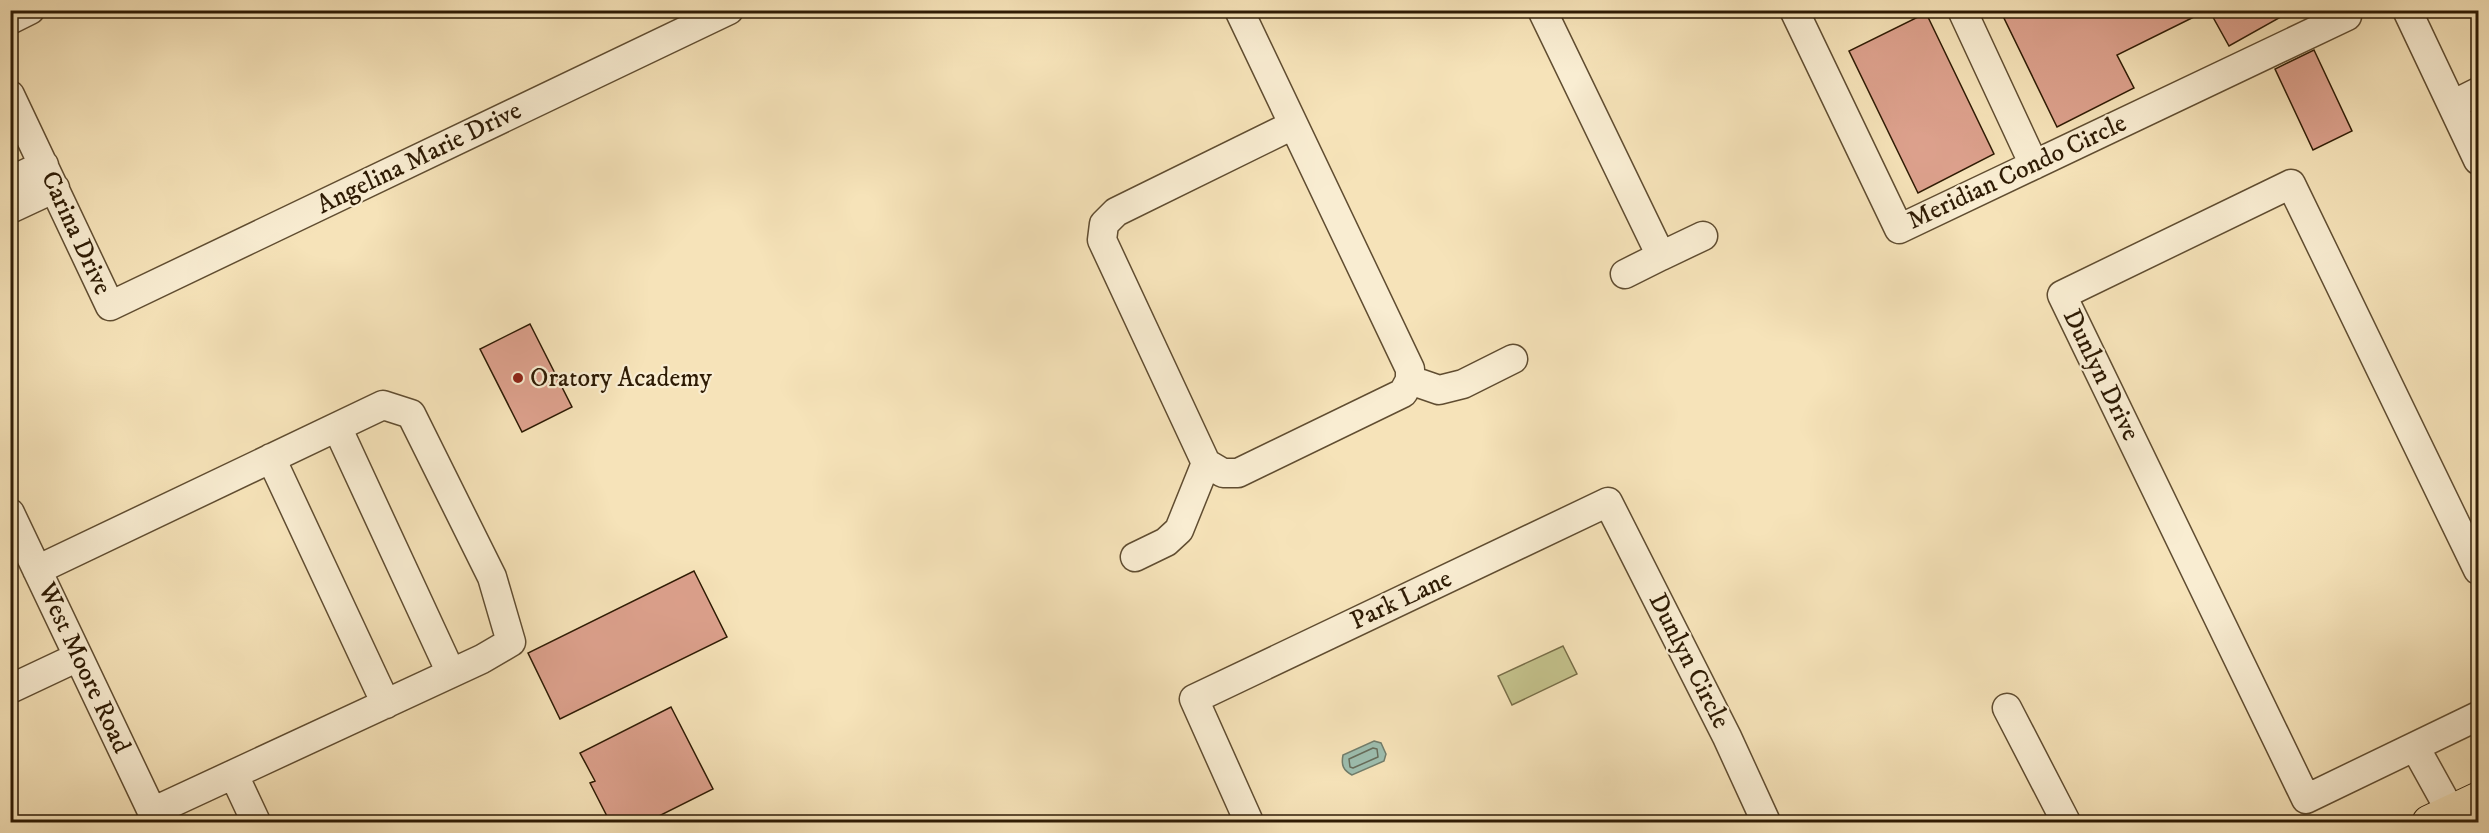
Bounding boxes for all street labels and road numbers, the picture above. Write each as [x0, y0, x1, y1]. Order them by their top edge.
street label: Angelina Marie Drive [311, 94, 527, 222]
street label: Meridian Condo Circle [1902, 107, 2132, 237]
street label: Carina Drive [33, 166, 119, 300]
street label: Dunlyn Drive [2055, 304, 2147, 446]
street label: Park Lane [1345, 562, 1457, 638]
street label: West Moore Road [30, 577, 138, 759]
street label: Dunlyn Circle [1641, 588, 1737, 734]

